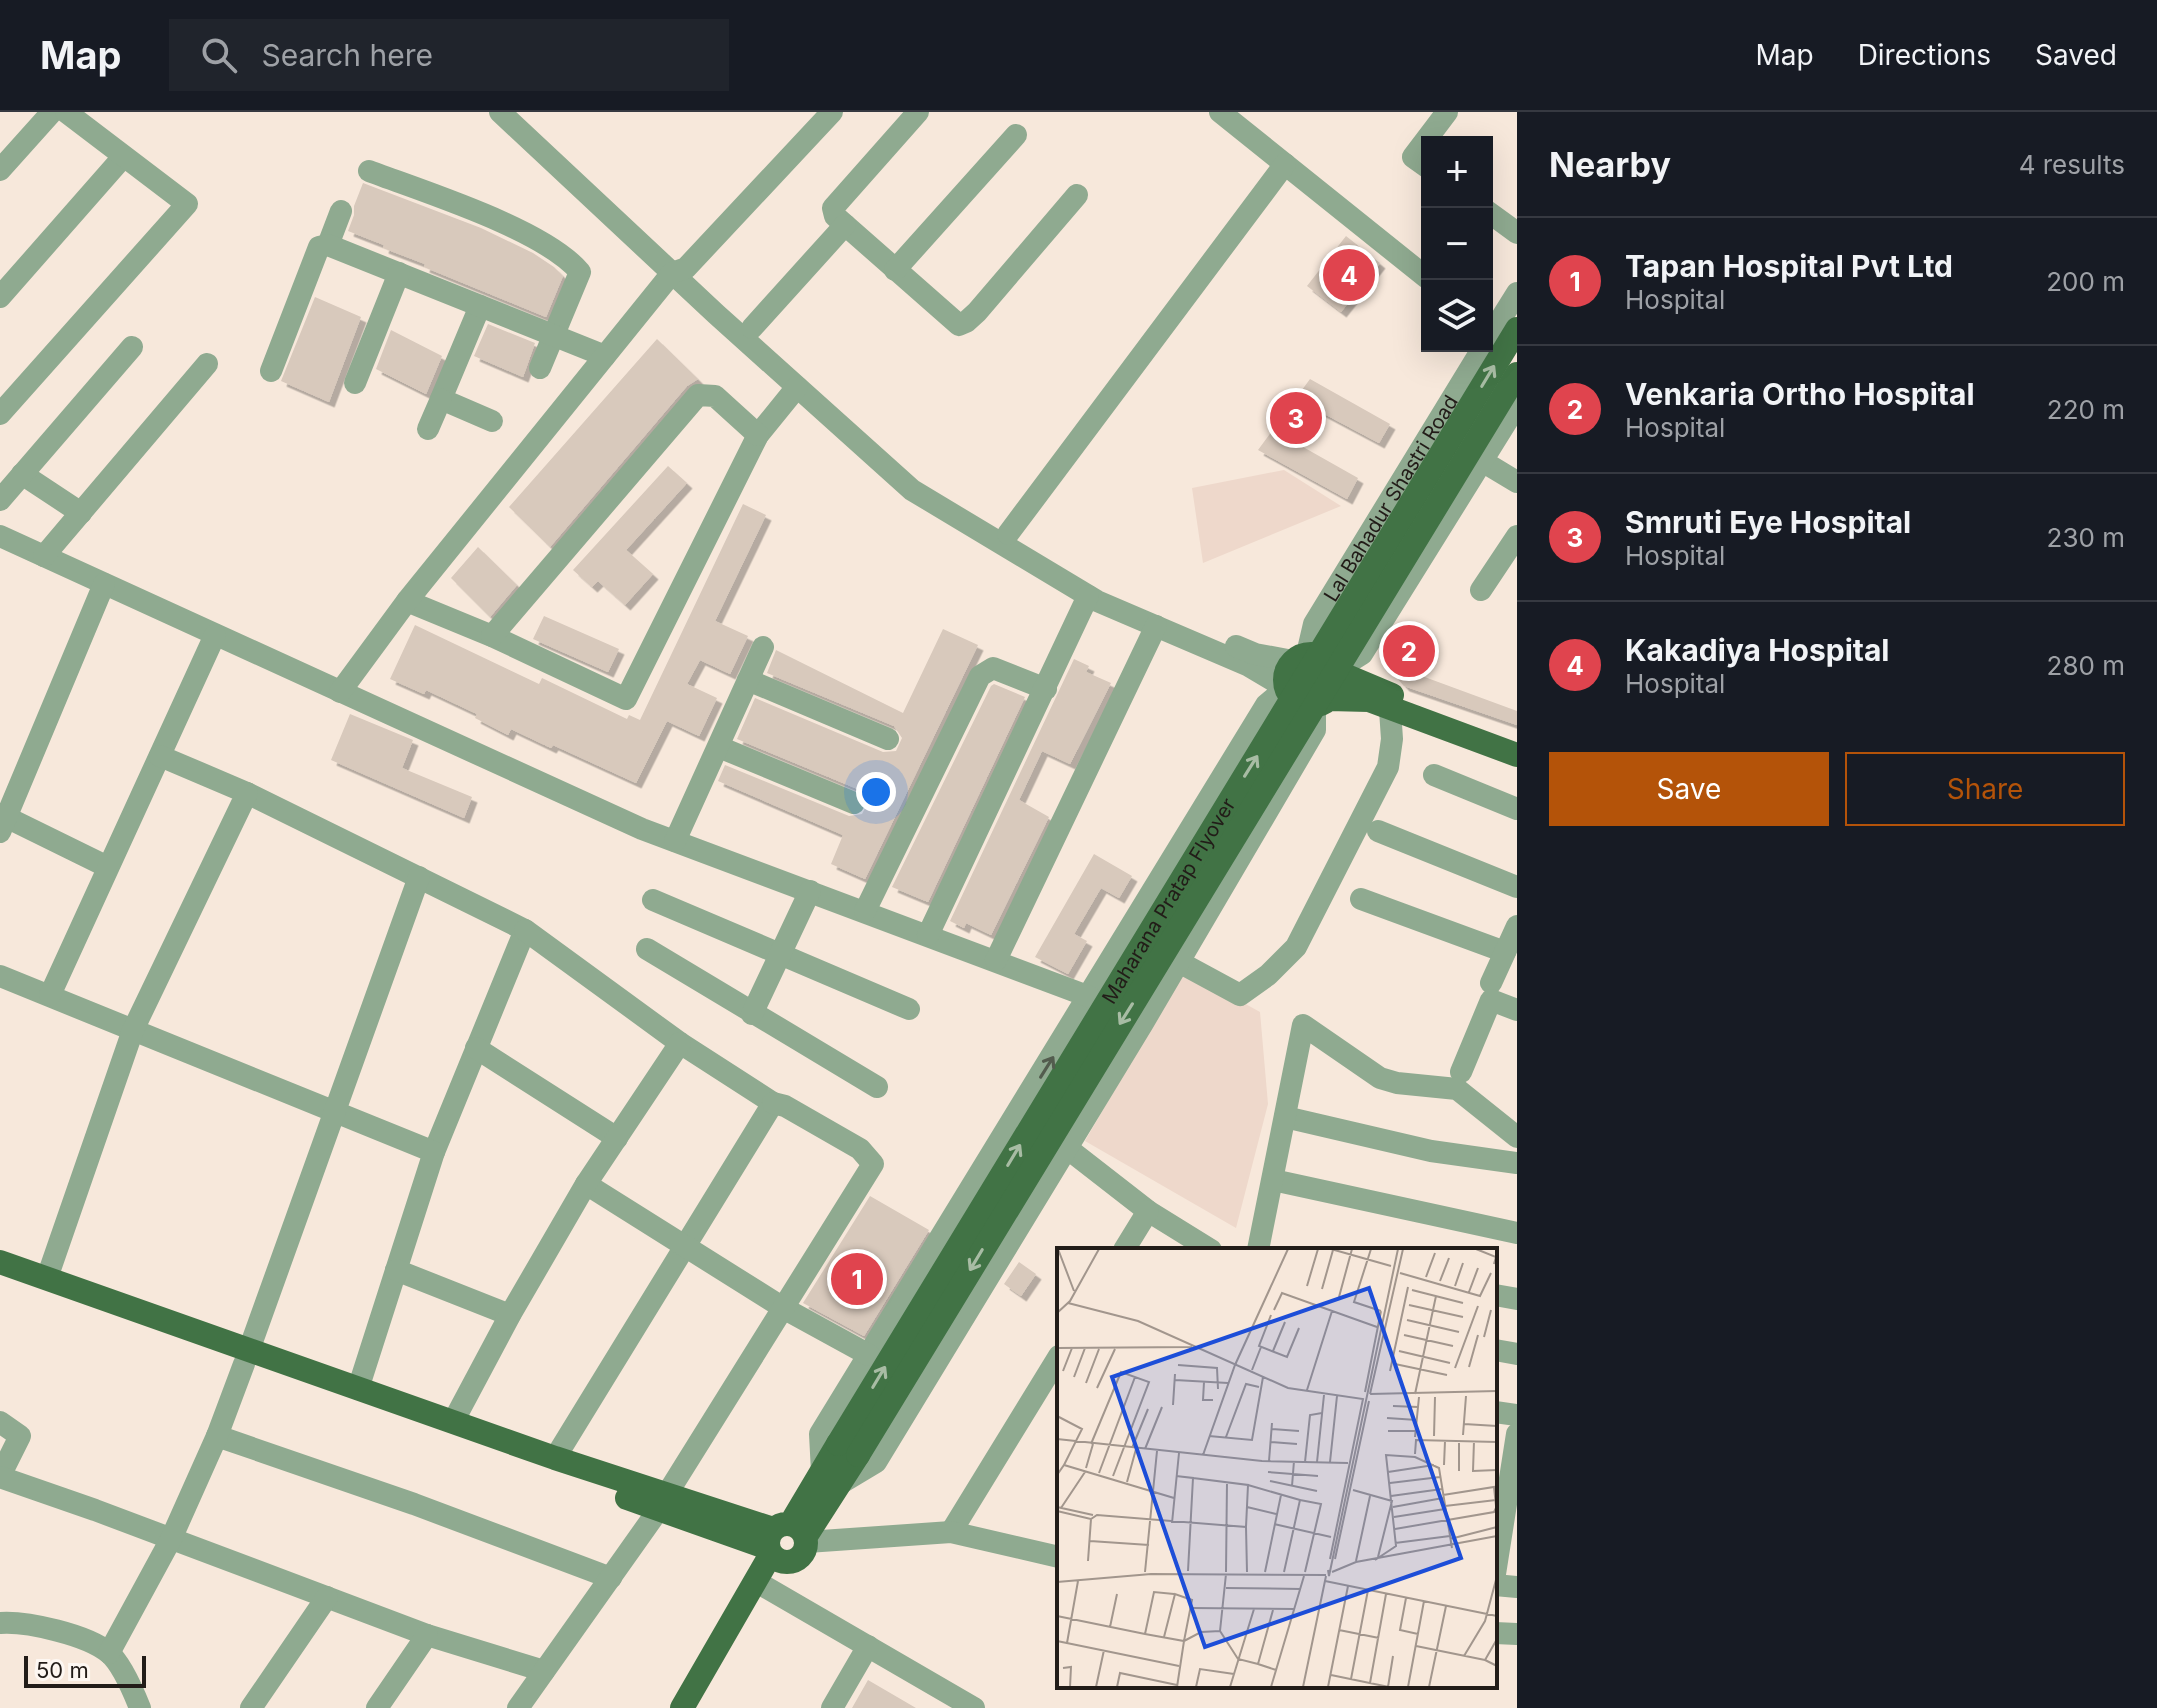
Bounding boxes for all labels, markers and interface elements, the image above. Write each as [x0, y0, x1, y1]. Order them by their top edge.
search box [169, 19, 729, 91]
text: Map [40, 32, 121, 78]
icon: search [197, 33, 241, 77]
text: Search here [261, 37, 433, 73]
text: Map [1755, 38, 1814, 72]
text: Directions [1858, 38, 1991, 72]
text: Saved [2035, 38, 2117, 72]
map controls [1421, 136, 1493, 352]
button: + [1421, 136, 1493, 208]
text: Nearby [1549, 144, 1671, 185]
text: 4 results [2019, 149, 2125, 180]
button: − [1421, 208, 1493, 280]
pin: 4 [1323, 245, 1375, 305]
text: Tapan Hospital Pvt Ltd [1625, 248, 1953, 284]
text: 1 [1569, 266, 1581, 297]
text: 200 m [2046, 266, 2125, 297]
button: layers [1421, 280, 1493, 352]
text: Hospital [1625, 284, 1725, 315]
one-way arrow [1481, 365, 1497, 388]
text: Venkaria Ortho Hospital [1625, 376, 1975, 412]
pin: 3 [1270, 388, 1322, 448]
street label: Lal Bahadur Shastri Road [1319, 391, 1463, 606]
text: 2 [1567, 394, 1583, 425]
text: 220 m [2047, 394, 2125, 425]
text: Hospital [1625, 412, 1725, 443]
text: Smruti Eye Hospital [1625, 504, 1911, 540]
text: 3 [1567, 522, 1583, 553]
text: 230 m [2047, 522, 2125, 553]
text: Hospital [1625, 540, 1725, 571]
pin: 2 [1383, 621, 1435, 681]
text: Kakadiya Hospital [1625, 632, 1889, 668]
text: 4 [1566, 650, 1584, 681]
text: 280 m [2047, 650, 2125, 681]
text: Hospital [1625, 668, 1725, 699]
button: Save [1549, 752, 1829, 826]
button: Share [1845, 752, 2125, 826]
one-way arrow [1243, 755, 1259, 777]
your location [856, 772, 896, 812]
street label: Maharana Pratap Flyover [1097, 793, 1241, 1008]
one-way arrow [1118, 1002, 1134, 1025]
one-way arrow [1039, 1056, 1055, 1079]
one-way arrow [1006, 1144, 1022, 1167]
one-way arrow [968, 1248, 984, 1271]
inset map [1057, 1248, 1497, 1688]
pin: 1 [831, 1249, 883, 1309]
one-way arrow [871, 1366, 887, 1389]
scale bar [24, 1652, 146, 1688]
text: 50 m [36, 1657, 89, 1683]

